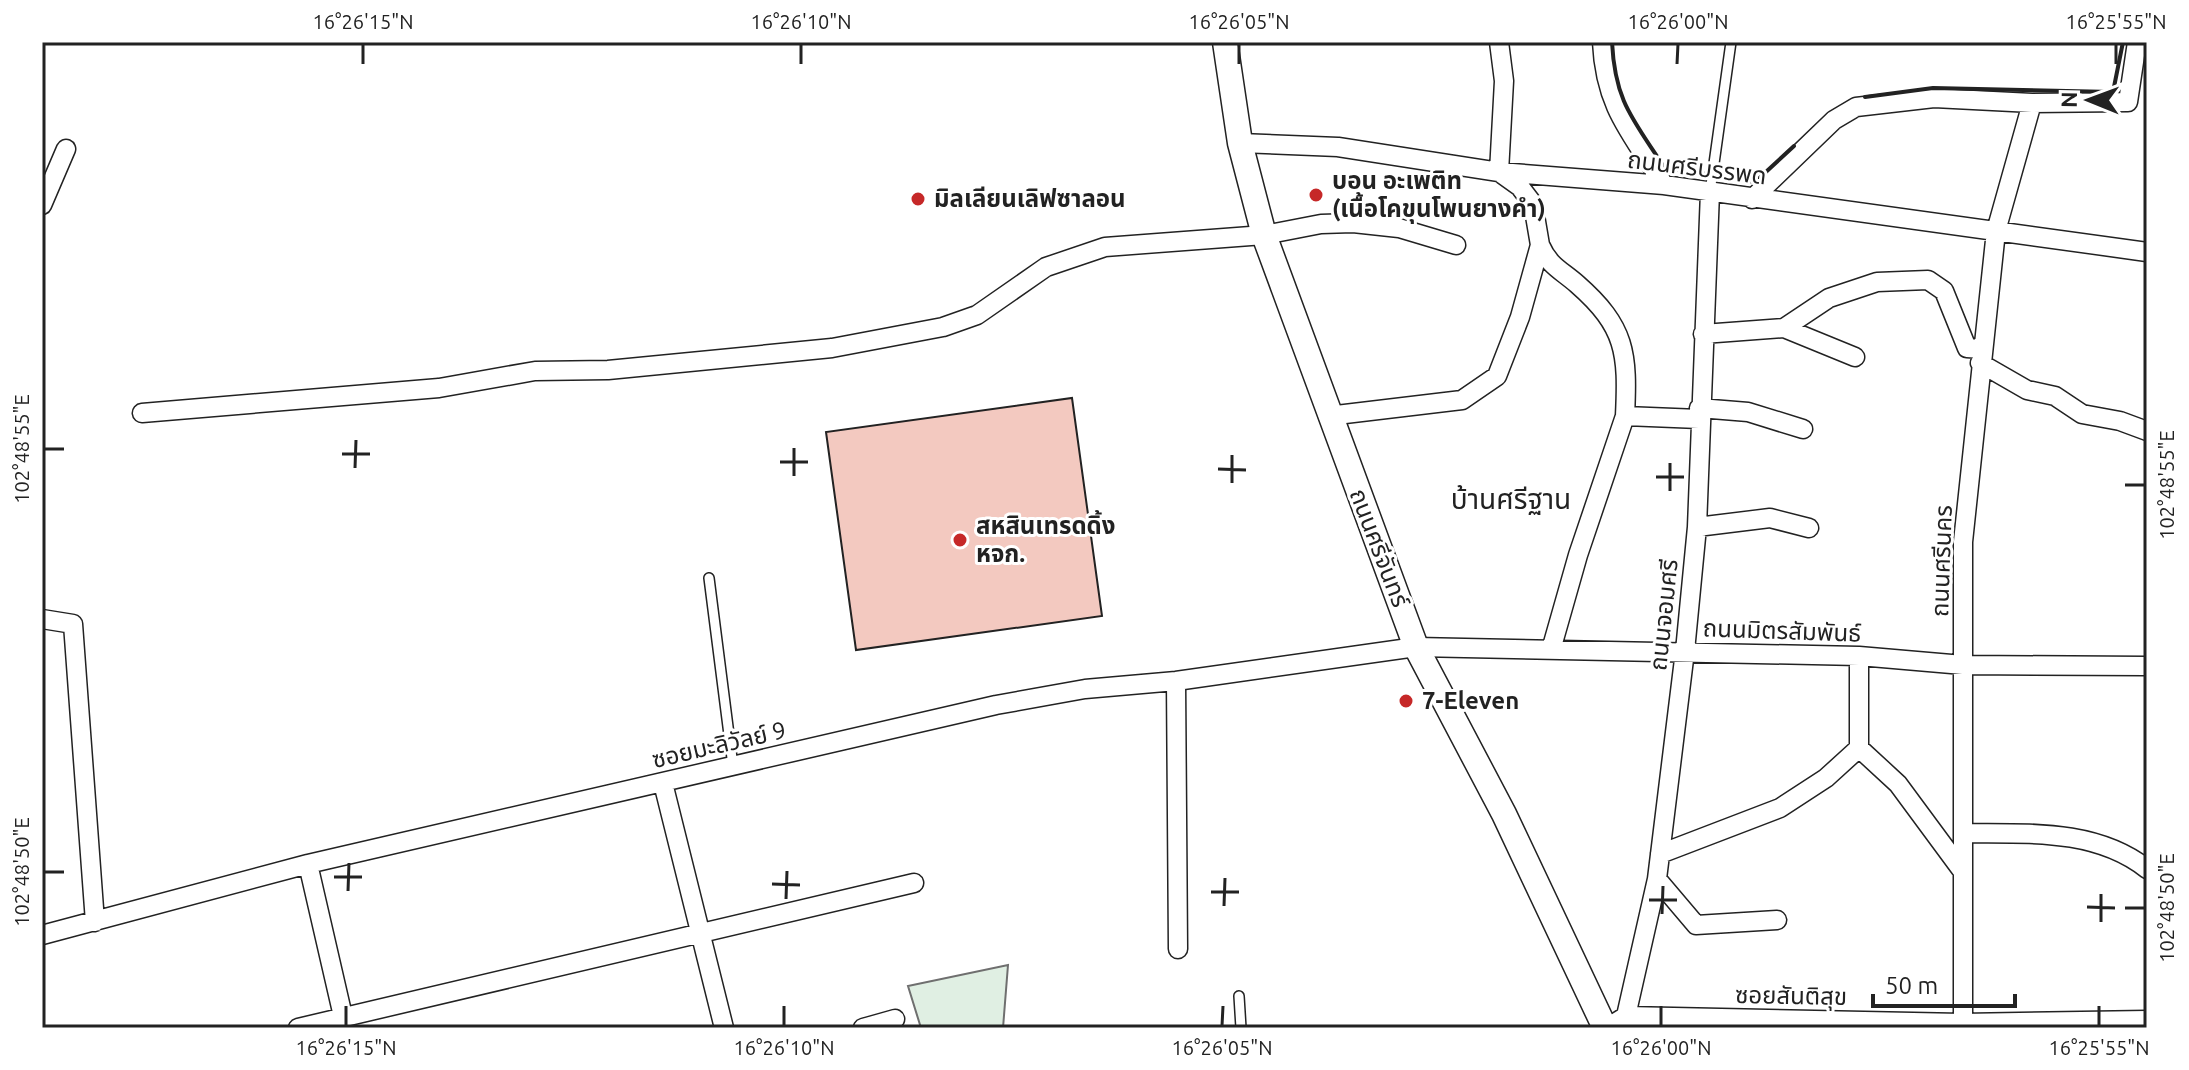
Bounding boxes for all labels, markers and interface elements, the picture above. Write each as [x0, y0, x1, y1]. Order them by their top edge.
text: 16°26'15"N [312, 10, 414, 33]
text: 16°26'10"N [750, 10, 852, 33]
text: 16°26'05"N [1188, 10, 1290, 33]
text: 16°26'00"N [1627, 10, 1729, 33]
text: 16°25'55"N [2065, 10, 2167, 33]
north arrow [2049, 60, 2129, 140]
text: N [2056, 91, 2081, 108]
street label: ถนนศรีบรรพด [1626, 146, 1768, 189]
place label: บอน อะเพติท (เนื้อโคขุนโพนยางคำ) [1332, 167, 1546, 224]
place label: มิลเลียนเลิฟซาลอน [934, 185, 1126, 212]
marker: บอน อะเพติท (เนื้อโคขุนโพนยางคำ) [1307, 186, 1325, 204]
marker: มิลเลียนเลิฟซาลอน [909, 190, 927, 208]
text: 102°48'55"E [10, 394, 33, 504]
text: 102°48'55"E [2155, 430, 2178, 540]
district label: บ้านศรีฐาน [1451, 483, 1571, 515]
street label: ถนนศรีจันทร์ [1345, 485, 1415, 612]
street label: ถนนศรีนคร [1926, 505, 1957, 617]
place label: สหสินเทรดดิ้ง หจก. [976, 510, 1116, 567]
marker: สหสินเทรดดิ้ง หจก. [951, 531, 969, 549]
street label: ถนนจอมศรี [1644, 558, 1683, 672]
street label: ถนนมิตรสัมพันธ์ [1702, 614, 1862, 647]
place label: 7-Eleven [1422, 687, 1519, 714]
marker: 7-Eleven [1397, 692, 1415, 710]
street label: ซอยมะลิวัลย์ 9 [649, 716, 789, 773]
text: 102°48'50"E [10, 817, 33, 927]
text: 102°48'50"E [2155, 853, 2178, 963]
scale bar [1873, 958, 2015, 1008]
text: 50 m [1885, 972, 1938, 999]
street label: ซอยสันติสุข [1735, 981, 1847, 1012]
text: 16°26'15"N [295, 1036, 397, 1059]
text: 16°26'10"N [733, 1036, 835, 1059]
text: 16°26'05"N [1171, 1036, 1273, 1059]
text: 16°26'00"N [1610, 1036, 1712, 1059]
text: 16°25'55"N [2048, 1036, 2150, 1059]

